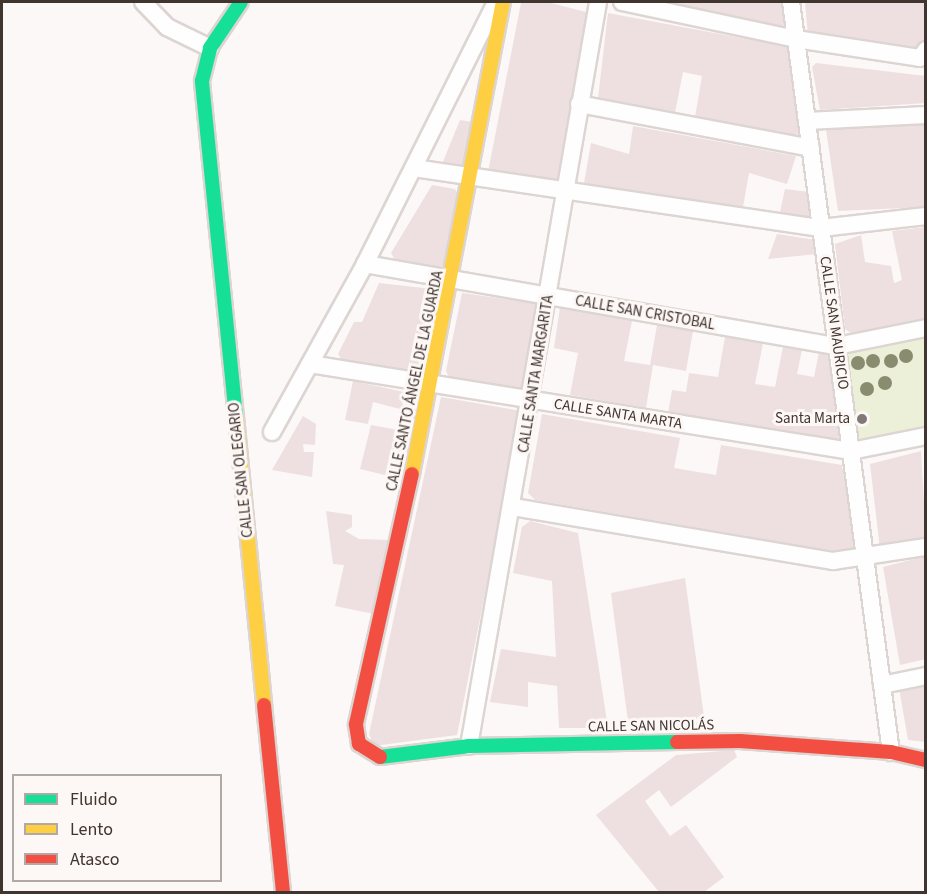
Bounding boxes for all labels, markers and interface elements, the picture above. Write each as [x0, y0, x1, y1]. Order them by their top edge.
street label: CALLE SAN MAURICIO [816, 255, 852, 391]
street label: CALLE SANTO ÁNGEL DE LA GUARDA [383, 269, 447, 493]
street label: CALLE SAN CRISTOBAL [574, 292, 716, 334]
street label: CALLE SANTA MARGARITA [515, 294, 557, 454]
street label: CALLE SANTA MARTA [553, 395, 683, 433]
street label: CALLE SAN OLEGARIO [225, 401, 257, 539]
place label: Santa Marta [775, 410, 850, 428]
marker: Santa Marta [855, 412, 869, 426]
street label: CALLE SAN NICOLÁS [588, 716, 714, 736]
legend [12, 774, 222, 882]
text: Fluido [70, 787, 117, 812]
text: Lento [70, 817, 113, 842]
text: Atasco [70, 847, 119, 872]

